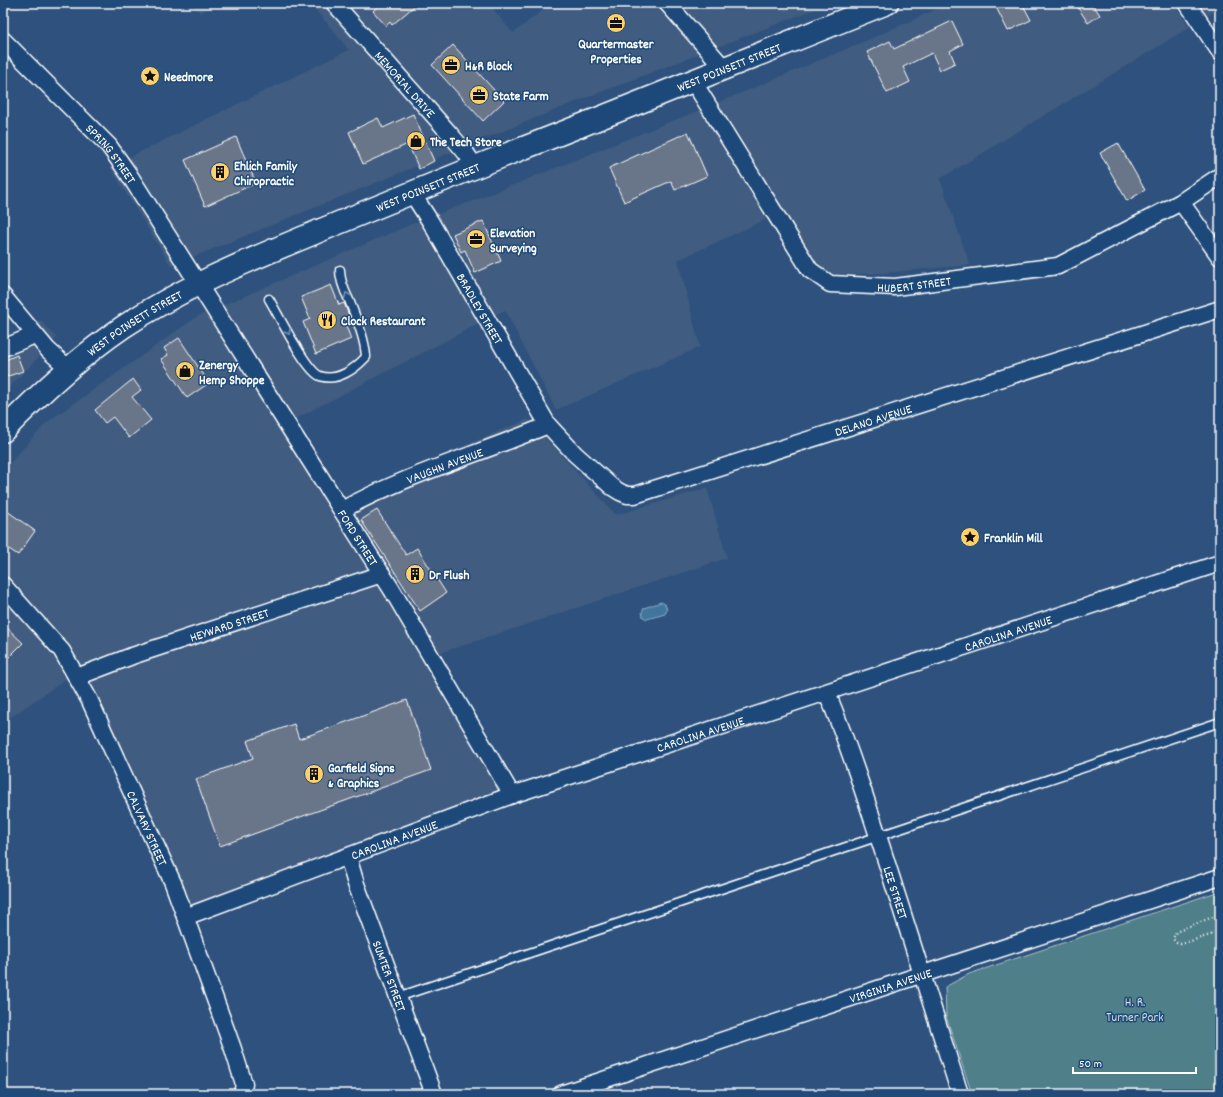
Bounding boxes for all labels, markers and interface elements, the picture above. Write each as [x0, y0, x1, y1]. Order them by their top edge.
office icon: Quartermaster Properties [605, 12, 627, 34]
place label: Quartermaster Properties [578, 36, 655, 70]
street label: WEST POINSETT STREET [675, 39, 784, 98]
street label: MEMORIAL DRIVE [369, 48, 439, 123]
office icon: H&R Block [440, 54, 462, 76]
place label: H&R Block [465, 58, 513, 77]
place icon: Needmore [139, 65, 161, 87]
place label: Needmore [164, 69, 213, 88]
office icon: State Farm [468, 84, 490, 106]
place label: State Farm [493, 88, 549, 107]
street label: SPRING STREET [80, 120, 139, 188]
shop icon: The Tech Store [405, 130, 427, 152]
place label: The Tech Store [430, 134, 502, 153]
place label: Ehlich Family Chiropractic [234, 158, 298, 192]
street label: WEST POINSETT STREET [374, 159, 483, 218]
building icon: Ehlich Family Chiropractic [209, 161, 231, 183]
place label: Elevation Surveying [490, 225, 537, 259]
office icon: Elevation Surveying [465, 228, 487, 250]
street label: BRADLEY STREET [450, 270, 506, 349]
street label: HUBERT STREET [877, 273, 952, 299]
street label: WEST POINSETT STREET [84, 287, 186, 362]
one-way arrow [343, 292, 351, 299]
restaurant icon: Clock Restaurant [316, 309, 338, 331]
place label: Clock Restaurant [341, 313, 426, 332]
one-way arrow [284, 328, 291, 336]
place label: Zenergy Hemp Shoppe [199, 357, 265, 391]
shop icon: Zenergy Hemp Shoppe [174, 360, 196, 382]
street label: DELANO AVENUE [833, 401, 915, 443]
street label: VAUGHN AVENUE [404, 444, 486, 490]
street label: FORD STREET [331, 507, 382, 571]
place icon: Franklin Mill [959, 526, 981, 548]
place label: Franklin Mill [984, 530, 1044, 549]
building icon: Dr Flush [404, 563, 426, 585]
place label: Dr Flush [429, 567, 469, 586]
street label: HEYWARD STREET [188, 605, 272, 648]
street label: CAROLINA AVENUE [963, 612, 1055, 658]
street label: CAROLINA AVENUE [655, 712, 747, 759]
place label: Garfield Signs & Graphics [328, 760, 395, 794]
building icon: Garfield Signs & Graphics [303, 763, 325, 785]
street label: CALVARY STREET [120, 788, 171, 869]
street label: CAROLINA AVENUE [349, 817, 441, 866]
street label: LEE STREET [877, 864, 911, 922]
street label: SUMTER STREET [366, 938, 410, 1015]
street label: VIRGINIA AVENUE [847, 965, 935, 1010]
park label: H. R. Turner Park [1106, 994, 1164, 1028]
scale bar [1073, 1049, 1196, 1075]
text: 50 m [1079, 1056, 1102, 1073]

